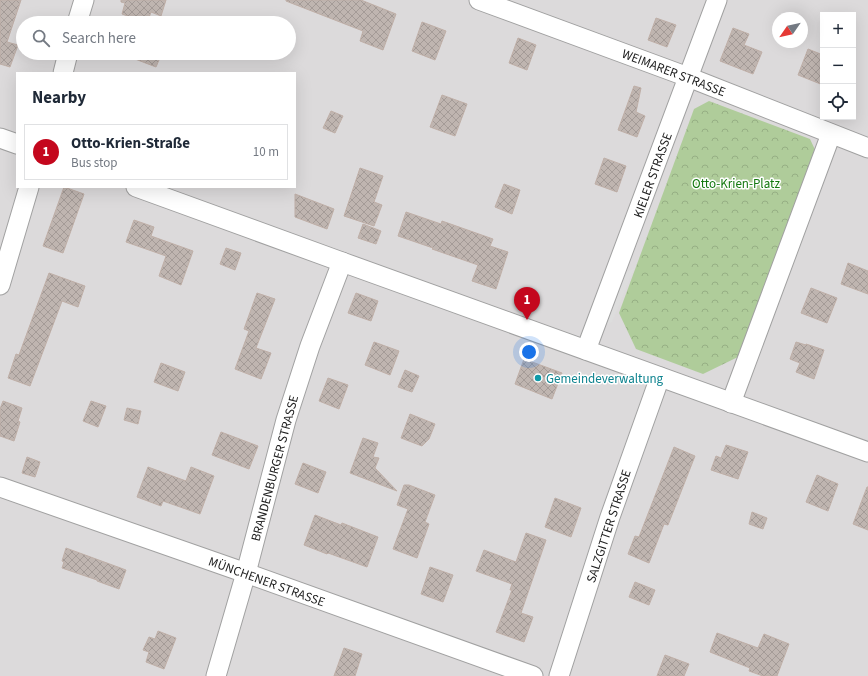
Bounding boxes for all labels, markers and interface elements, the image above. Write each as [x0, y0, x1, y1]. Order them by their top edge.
north arrow [772, 12, 808, 48]
map controls [820, 12, 856, 120]
button: + [820, 12, 856, 48]
search box [16, 16, 296, 60]
icon: search [30, 27, 52, 49]
text: Search here [62, 28, 136, 49]
street label: WEIMARER STRASSE [619, 45, 728, 101]
button: − [820, 48, 856, 84]
button: locate [820, 84, 856, 120]
text: Nearby [32, 86, 86, 110]
street label: KIELER STRASSE [629, 130, 677, 221]
text: Otto-Krien-Straße [71, 133, 190, 154]
text: 1 [43, 143, 49, 161]
text: 10 m [253, 143, 279, 161]
text: Bus stop [71, 154, 117, 172]
park label: Otto-Krien-Platz [692, 175, 780, 193]
pin: 1 [514, 287, 540, 320]
your location [519, 342, 539, 362]
place label: Gemeindeverwaltung [546, 370, 664, 388]
marker: Gemeindeverwaltung [533, 373, 543, 383]
street label: BRANDENBURGER STRASSE [247, 393, 303, 543]
street label: SALZGITTER STRASSE [582, 467, 636, 585]
street label: MÜNCHENER STRASSE [206, 552, 328, 611]

